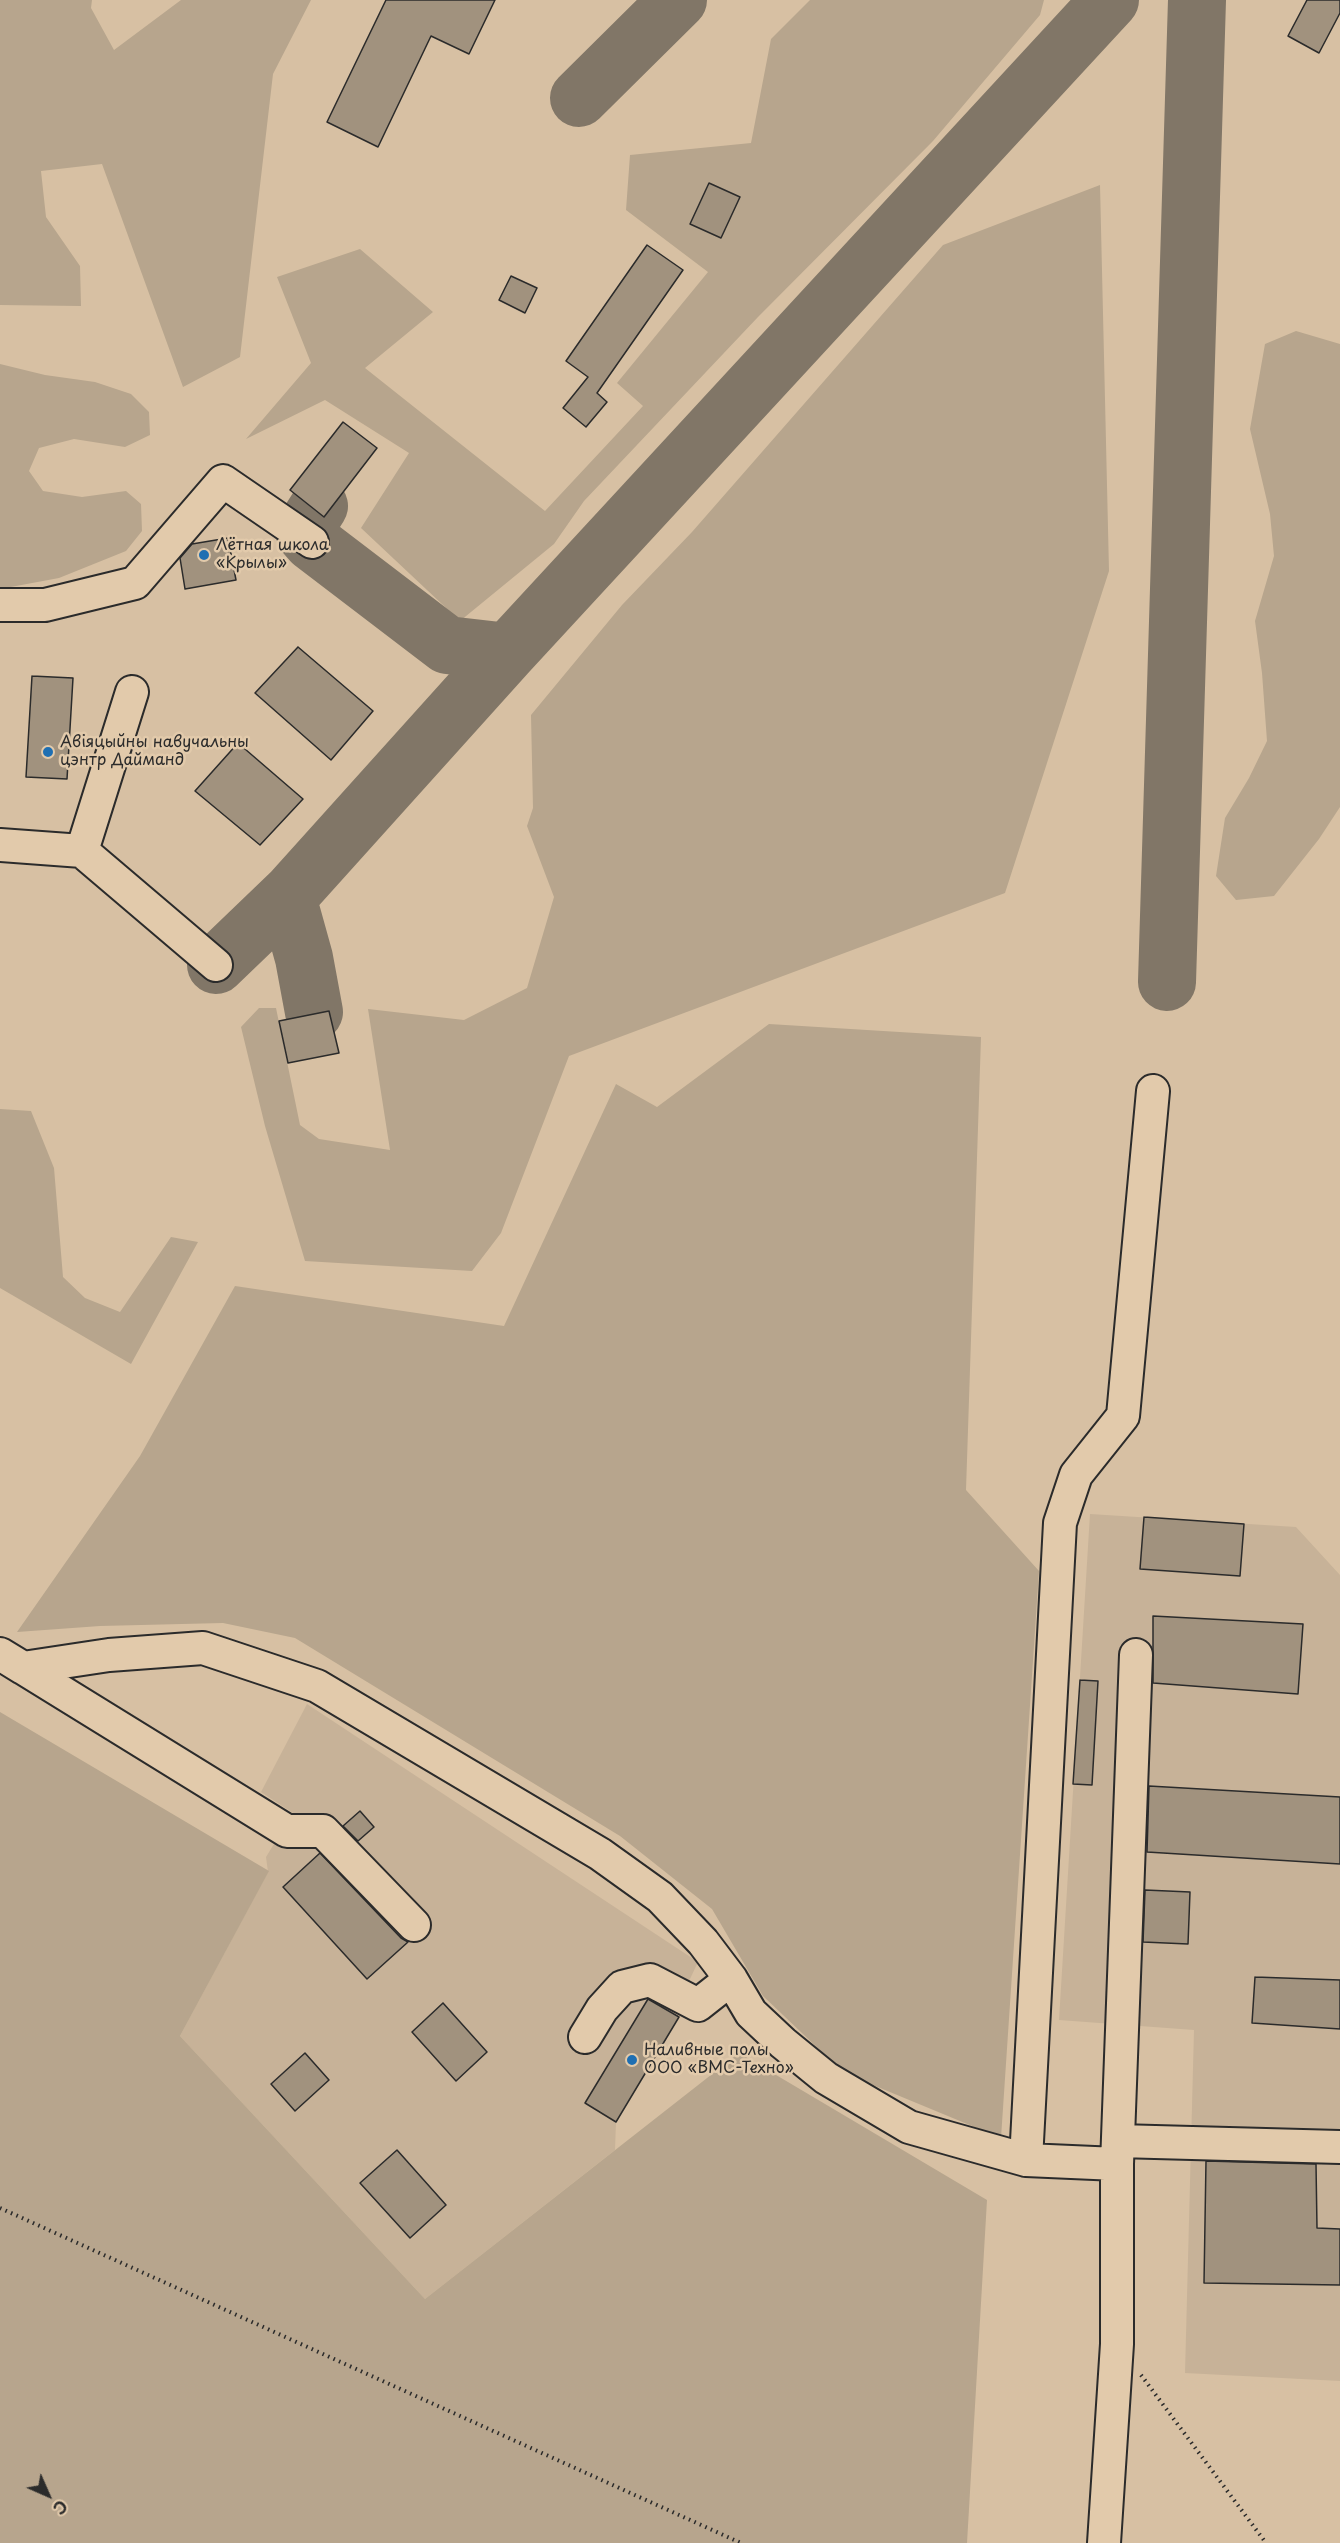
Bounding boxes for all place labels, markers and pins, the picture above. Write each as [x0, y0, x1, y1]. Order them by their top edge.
place label: Лётная школа «Крылы» [216, 536, 329, 574]
marker: Лётная школа «Крылы» [197, 548, 211, 562]
place label: Авіяцыйны навучальны цэнтр Дайманд [60, 733, 249, 771]
marker: Авіяцыйны навучальны цэнтр Дайманд [41, 745, 55, 759]
place label: Наливные полы ООО «ВМС-Техно» [644, 2041, 794, 2079]
marker: Наливные полы ООО «ВМС-Техно» [625, 2053, 639, 2067]

